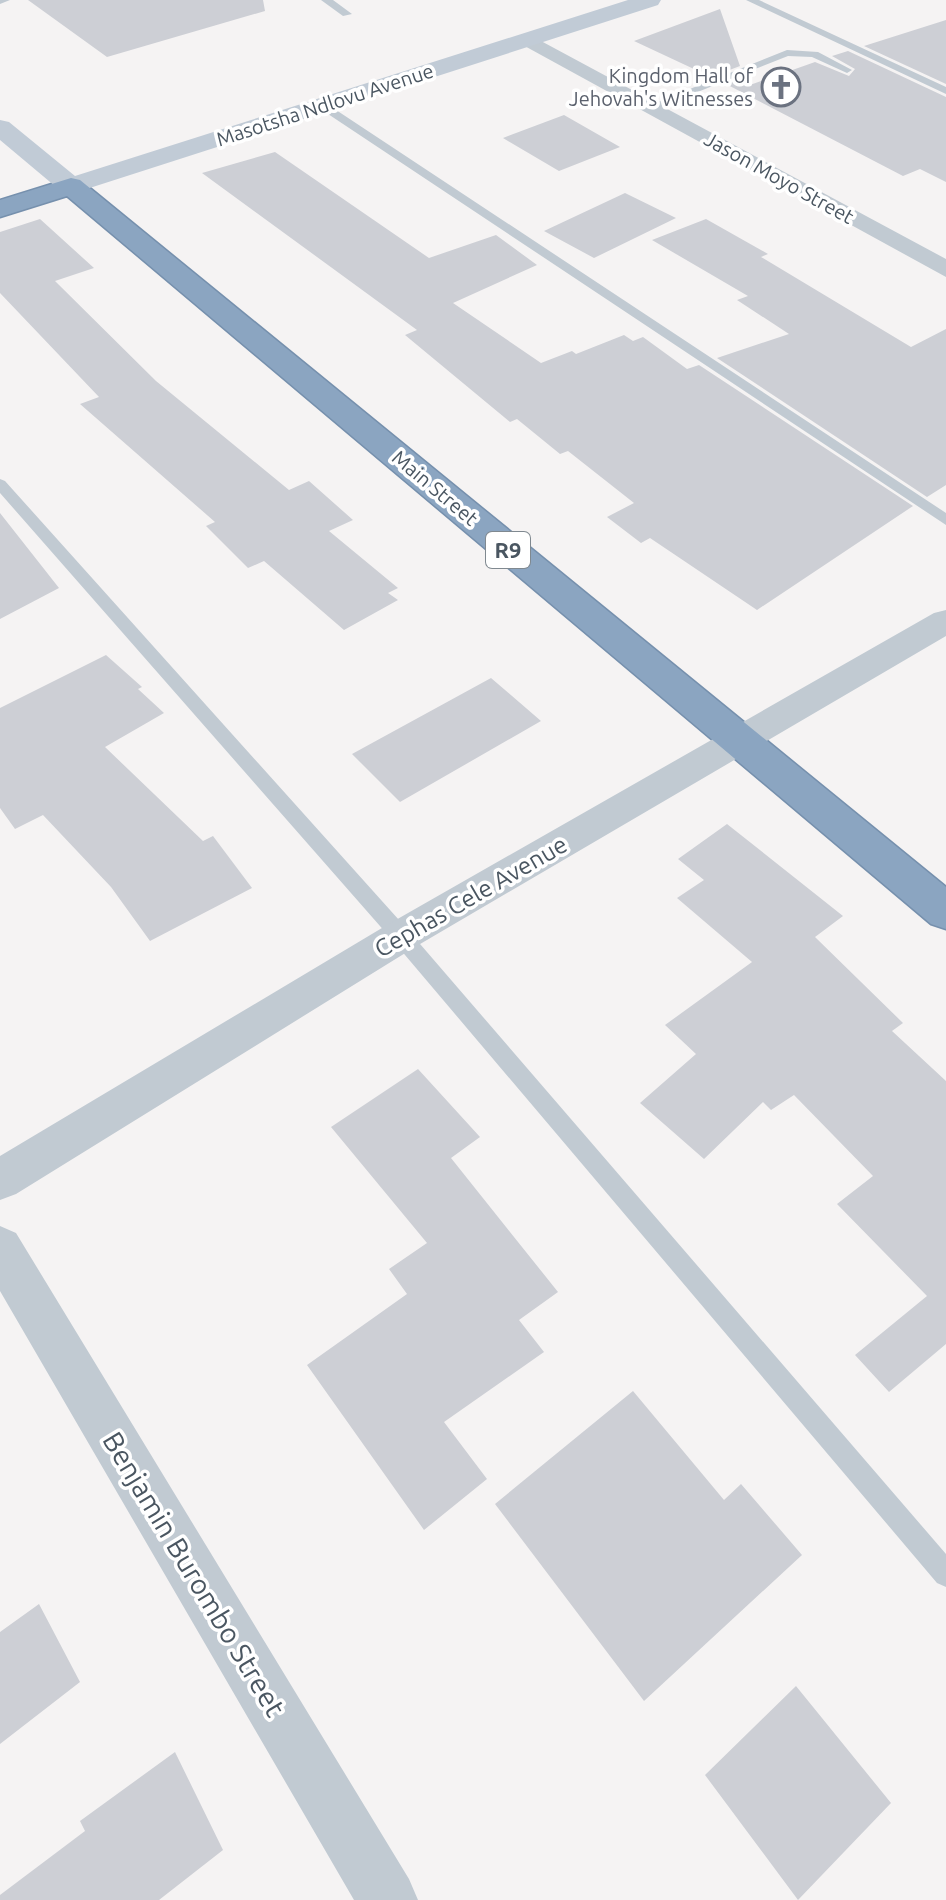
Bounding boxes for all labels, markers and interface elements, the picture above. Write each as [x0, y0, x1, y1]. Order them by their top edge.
street label: Masotsha Ndlovu Avenue [213, 59, 436, 151]
place label: Kingdom Hall of Jehovah's Witnesses [569, 64, 753, 110]
church icon: Kingdom Hall of Jehovah's Witnesses [760, 66, 802, 108]
street label: Jason Moyo Street [701, 127, 858, 228]
street label: Main Street [388, 445, 483, 530]
road number: R9 [486, 532, 530, 568]
street label: Cephas Cele Avenue [370, 830, 572, 963]
street label: Benjamin Burombo Street [97, 1426, 292, 1721]

